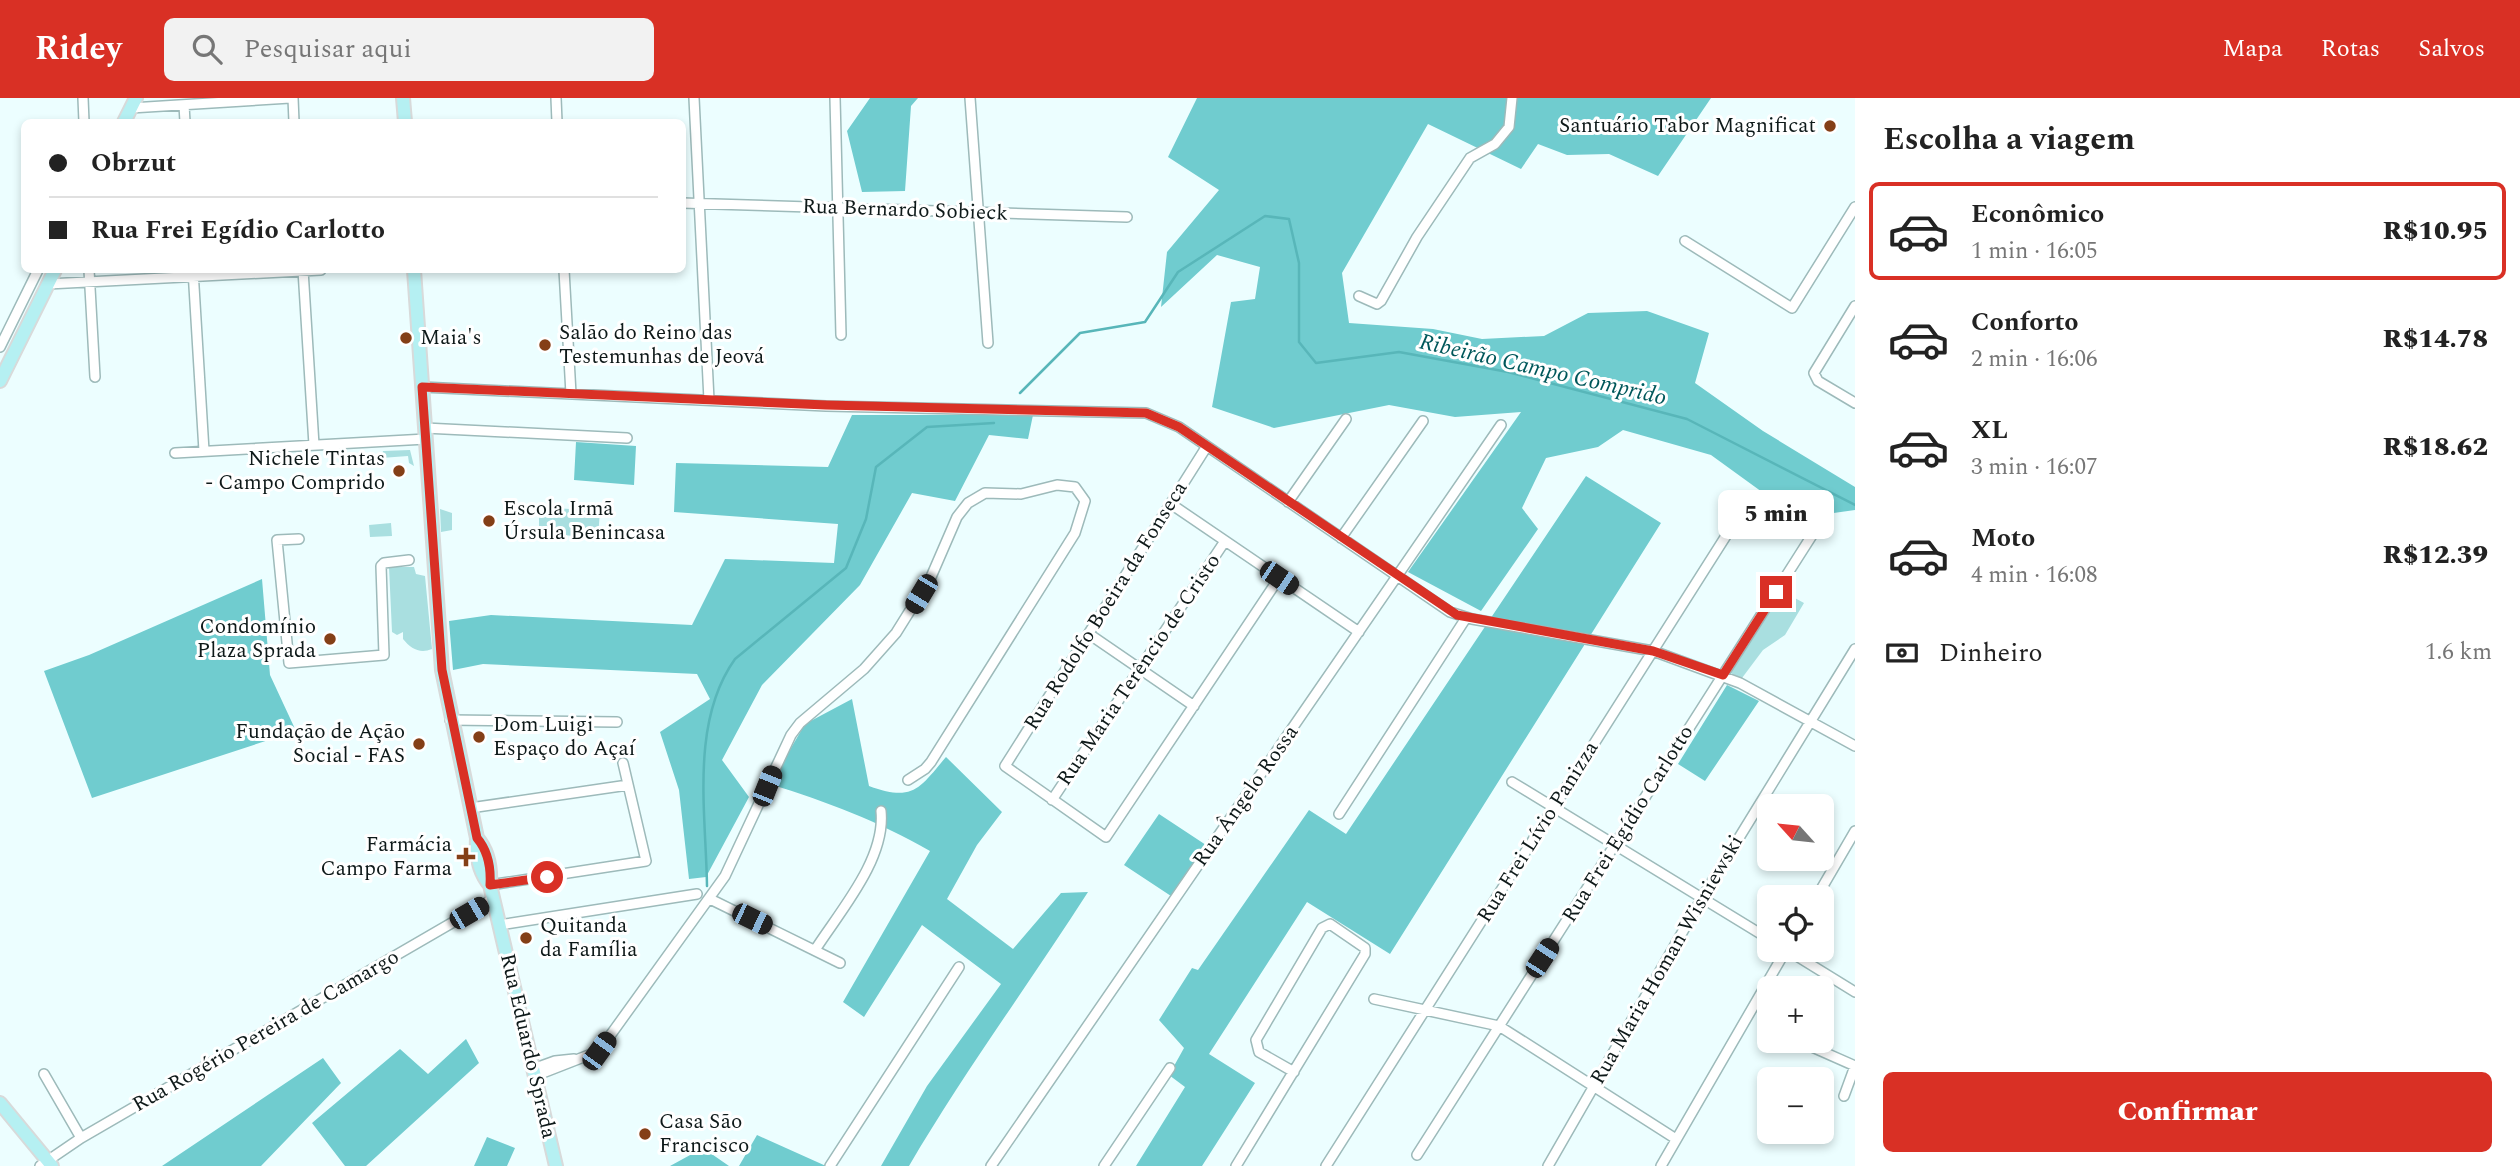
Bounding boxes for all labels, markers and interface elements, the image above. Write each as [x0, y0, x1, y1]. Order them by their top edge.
search box [164, 18, 654, 81]
text: Ridey [35, 24, 122, 74]
text: Pesquisar aqui [244, 29, 412, 69]
icon: search [188, 30, 226, 68]
text: Mapa [2223, 31, 2283, 67]
text: Rotas [2321, 31, 2380, 67]
text: Salvos [2418, 31, 2485, 67]
place label: Santuário Tabor Magnificat [1559, 110, 1816, 142]
text: Escolha a viagem [1883, 115, 2135, 164]
marker: Santuário Tabor Magnificat [1822, 118, 1838, 134]
text: Obrzut [91, 143, 176, 183]
street label: Rua Bernardo Sobieck [802, 190, 1009, 230]
text: Econômico [1971, 194, 2104, 234]
icon: car [1887, 200, 1950, 263]
text: Rua Frei Egídio Carlotto [91, 210, 385, 250]
text: R$10.95 [2383, 211, 2488, 251]
text: 1 min · 16:05 [1971, 234, 2098, 269]
text: Conforto [1971, 302, 2079, 342]
icon: car [1887, 308, 1950, 371]
place label: Salão do Reino das Testemunhas de Jeová [559, 317, 765, 373]
text: R$14.78 [2383, 319, 2488, 359]
place label: Maia's [420, 322, 482, 354]
water label: Ribeirão Campo Comprido [1416, 325, 1670, 415]
marker: Maia's [398, 330, 414, 346]
marker: Salão do Reino das Testemunhas de Jeová [537, 337, 553, 353]
text: 2 min · 16:06 [1971, 342, 2098, 377]
text: XL [1971, 410, 2008, 450]
icon: car [1887, 416, 1950, 479]
text: R$18.62 [2383, 427, 2488, 467]
place label: Nichele Tintas - Campo Comprido [205, 443, 385, 499]
text: 3 min · 16:07 [1971, 450, 2098, 485]
marker: Nichele Tintas - Campo Comprido [391, 463, 407, 479]
street label: Rua Rodolfo Boeira da Fonseca [1016, 475, 1196, 737]
callout: 5 min [1718, 490, 1834, 540]
place label: Escola Irmã Úrsula Benincasa [503, 493, 666, 549]
text: 5 min [1744, 497, 1808, 532]
marker: Escola Irmã Úrsula Benincasa [481, 513, 497, 529]
text: Moto [1971, 518, 2035, 558]
icon: car [1887, 524, 1950, 587]
text: R$12.39 [2383, 535, 2488, 575]
street label: Rua Maria Terêncio de Cristo [1049, 547, 1229, 793]
car [1256, 558, 1303, 598]
text: 4 min · 16:08 [1971, 558, 2098, 593]
car [902, 571, 941, 617]
route end [1760, 576, 1792, 608]
place label: Condomínio Plaza Sprada [197, 611, 317, 667]
marker: Condomínio Plaza Sprada [322, 631, 338, 647]
text: Dinheiro [1939, 633, 2043, 673]
icon: cash [1883, 634, 1921, 672]
text: 1.6 km [2425, 635, 2492, 670]
place label: Dom Luigi Espaço do Açaí [493, 709, 637, 765]
place label: Fundação de Ação Social - FAS [235, 716, 405, 772]
street label: Rua Ângelo Rossa [1185, 718, 1307, 873]
street label: Rua Frei Egídio Carlotto [1554, 719, 1702, 929]
marker: Dom Luigi Espaço do Açaí [471, 729, 487, 745]
street label: Rua Frei Lívio Panizza [1469, 734, 1607, 929]
marker: Fundação de Ação Social - FAS [411, 736, 427, 752]
car [750, 763, 785, 809]
north arrow [1757, 794, 1834, 872]
map controls [1757, 794, 1834, 1144]
place label: Farmácia Campo Farma [321, 829, 453, 885]
street label: Rua Maria Homan Wisniewski [1582, 829, 1752, 1091]
marker: Farmácia Campo Farma [458, 849, 474, 865]
route start [531, 861, 563, 893]
button: locate [1757, 885, 1834, 962]
car [446, 893, 493, 933]
car [729, 900, 776, 938]
place label: Quitanda da Família [540, 910, 638, 966]
marker: Quitanda da Família [518, 930, 534, 946]
car [1522, 935, 1563, 981]
street label: Rua Rogério Pereira de Camargo [127, 941, 405, 1121]
street label: Rua Eduardo Sprada [491, 950, 565, 1142]
button: + [1757, 976, 1834, 1053]
car [579, 1028, 620, 1074]
button: − [1757, 1067, 1834, 1144]
button: Confirmar [1883, 1072, 2492, 1152]
place label: Casa São Francisco [659, 1106, 749, 1162]
marker: Casa São Francisco [637, 1126, 653, 1142]

